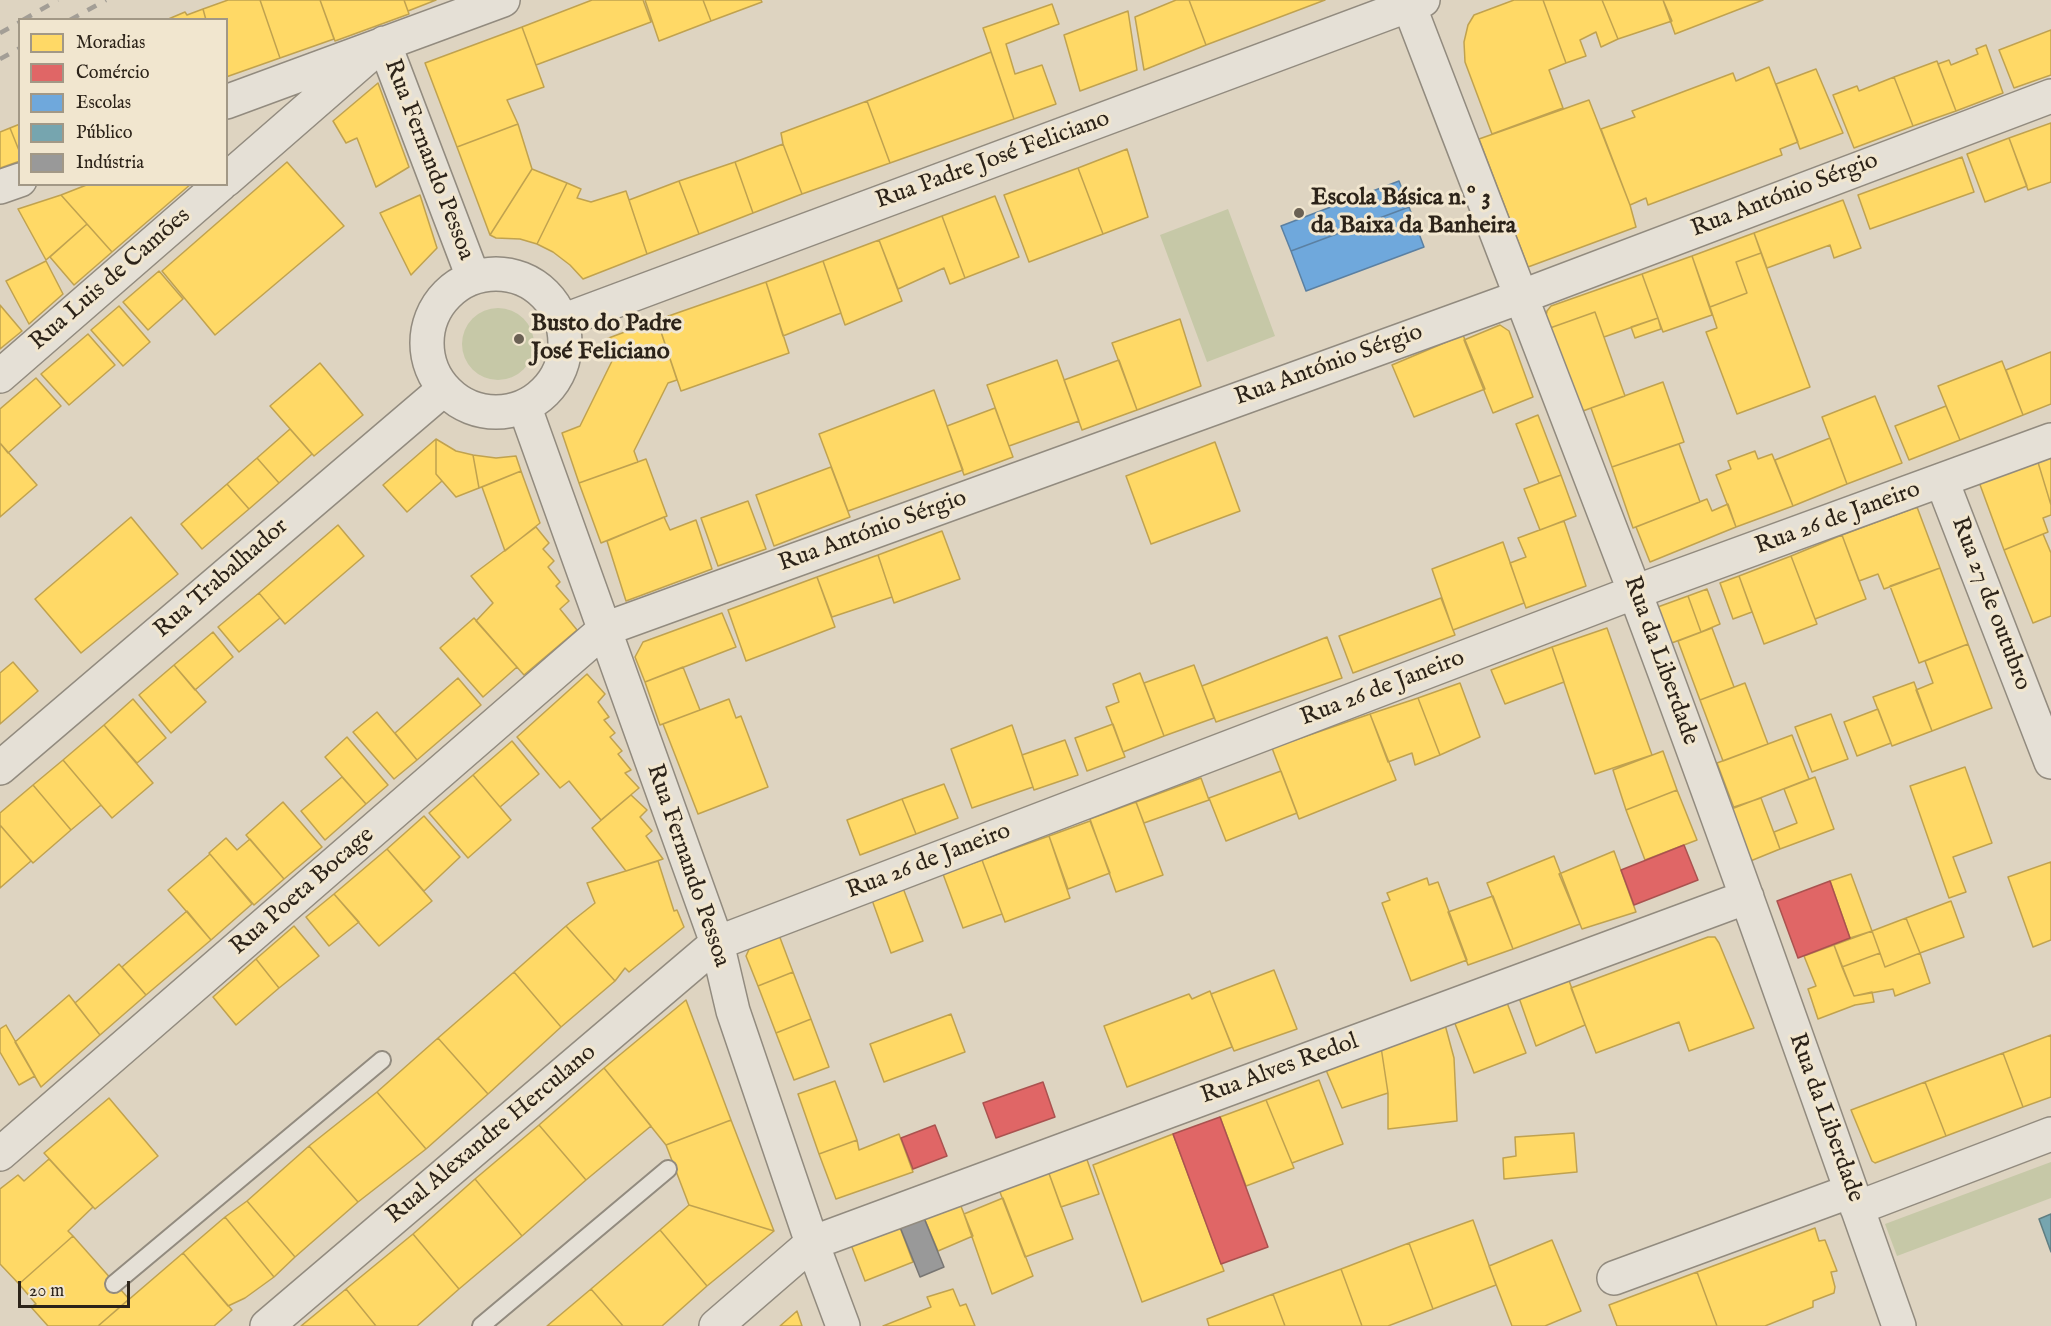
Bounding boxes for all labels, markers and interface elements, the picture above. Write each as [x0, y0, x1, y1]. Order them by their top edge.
legend [18, 18, 228, 186]
text: Moradias [76, 32, 145, 55]
street label: Rua Fernando Pessoa [376, 56, 480, 264]
text: Comércio [76, 62, 149, 85]
text: Escolas [76, 92, 131, 115]
street label: Rua Padre José Feliciano [872, 105, 1114, 217]
text: Público [76, 122, 132, 145]
street label: Rua António Sérgio [1688, 147, 1882, 245]
text: Indústria [76, 152, 144, 175]
place label: Escola Básica n.º 3 da Baixa da Banheira [1311, 185, 1516, 241]
street label: Rua Luis de Camões [25, 202, 197, 358]
marker: Escola Básica n.º 3 da Baixa da Banheira [1292, 206, 1306, 220]
place label: Busto do Padre José Feliciano [531, 311, 682, 367]
street label: Rua António Sérgio [1231, 319, 1427, 413]
marker: Busto do Padre José Feliciano [512, 332, 526, 346]
street label: Rua 26 de Janeiro [1752, 476, 1924, 562]
street label: Rua António Sérgio [775, 485, 971, 579]
street label: Rua Trabalhador [149, 513, 295, 645]
street label: Rua 27 de outubro [1944, 513, 2036, 695]
street label: Rua da Liberdade [1616, 573, 1704, 749]
street label: Rua 26 de Janeiro [1297, 644, 1469, 734]
street label: Rua Fernando Pessoa [639, 761, 735, 971]
street label: Rua 26 de Janeiro [843, 817, 1015, 907]
street label: Rua Poeta Bocage [225, 822, 381, 962]
street label: Rua Alves Redol [1197, 1028, 1363, 1112]
street label: Rua da Liberdade [1781, 1030, 1869, 1206]
street label: Rual Alexandre Herculano [381, 1039, 603, 1231]
scale bar [21, 1269, 134, 1307]
text: 20 m [29, 1280, 64, 1303]

